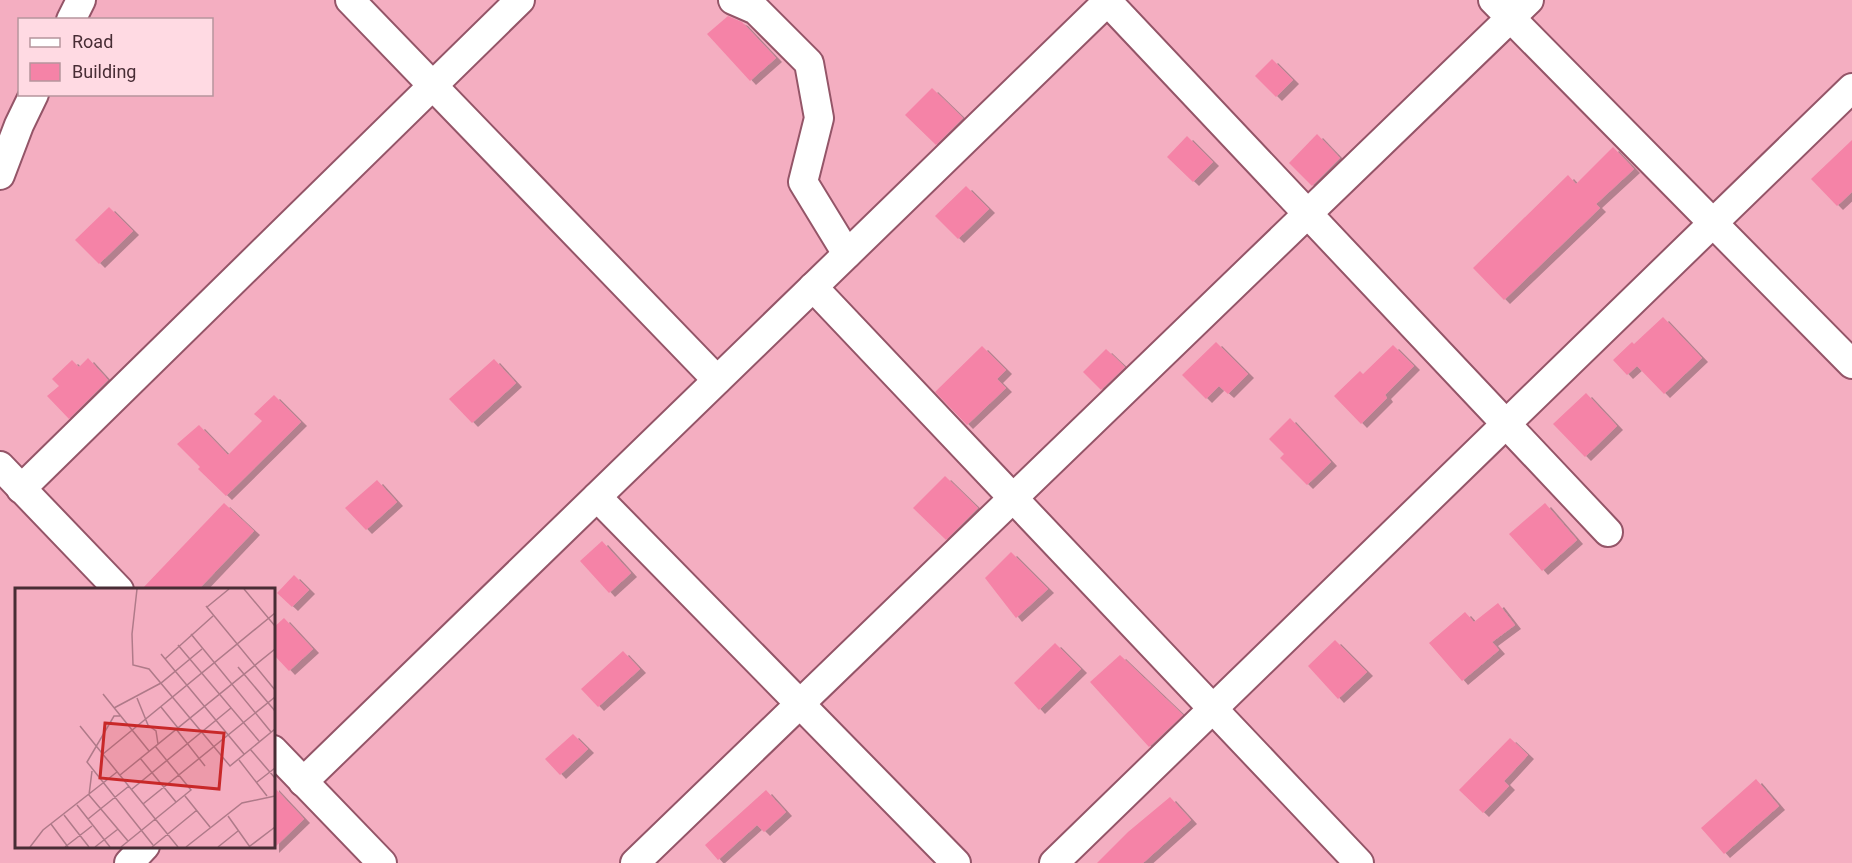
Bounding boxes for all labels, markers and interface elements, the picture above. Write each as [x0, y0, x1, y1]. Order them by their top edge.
legend [18, 18, 213, 96]
text: Road [72, 31, 113, 52]
text: Building [72, 61, 136, 82]
inset map [15, 588, 274, 848]

